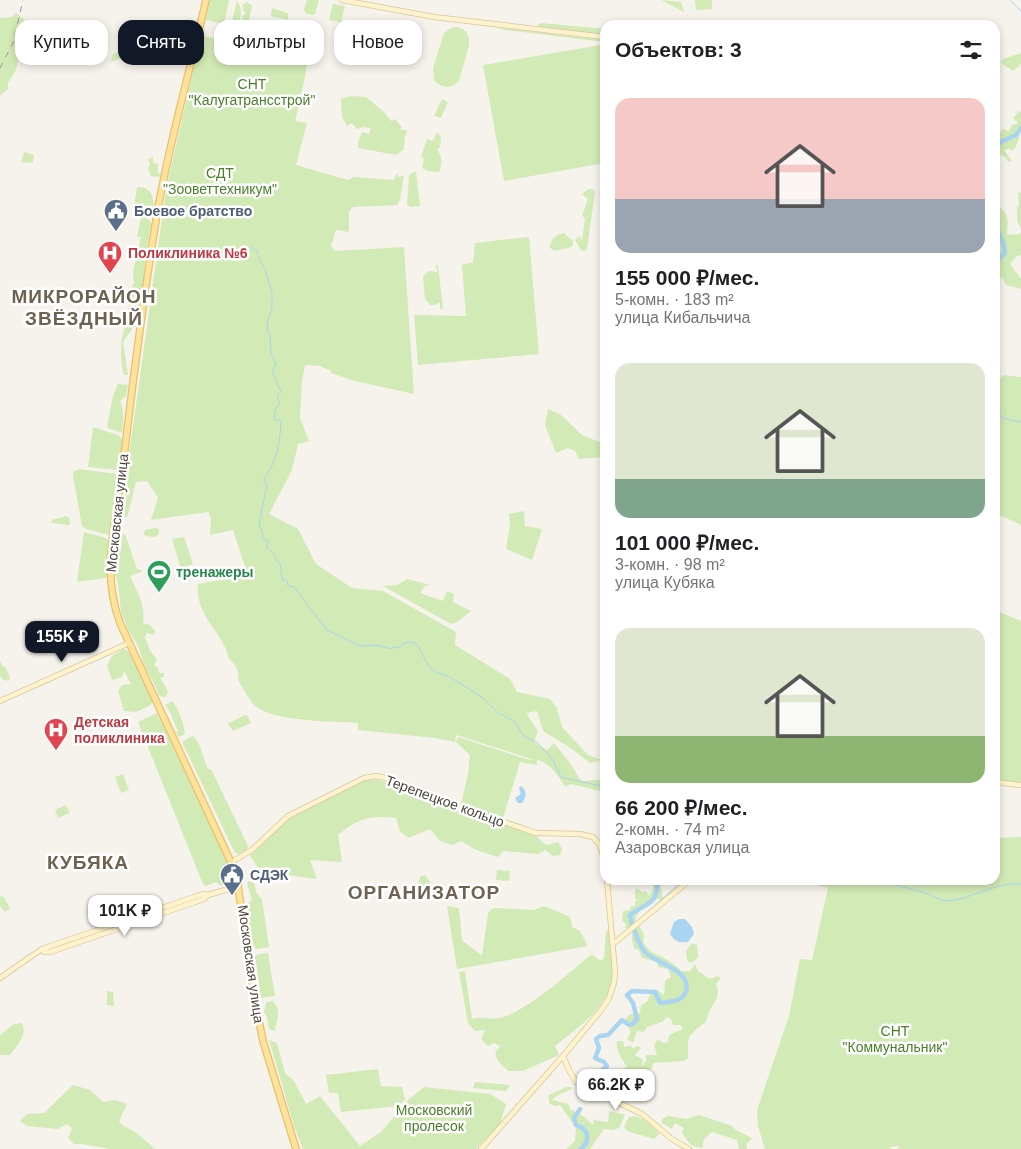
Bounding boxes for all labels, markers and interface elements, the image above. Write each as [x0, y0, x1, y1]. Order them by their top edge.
chip: Купить [15, 20, 108, 65]
chip: Снять [118, 20, 204, 65]
chip: Фильтры [214, 20, 324, 65]
chip: Новое [334, 20, 422, 65]
icon: filters [957, 36, 985, 64]
text: Объектов: 3 [615, 38, 742, 61]
park label: СНТ "Калугатрансстрой" [189, 76, 315, 108]
icon: home [755, 131, 845, 221]
park label: СДТ "Зооветтехникум" [163, 165, 277, 197]
public building icon: Боевое братство [103, 198, 129, 232]
place label: Боевое братство [134, 203, 252, 219]
hospital icon: Поликлиника №6 [97, 240, 123, 274]
place label: Поликлиника №6 [128, 245, 248, 261]
text: 155 000 ₽/мес. [615, 266, 759, 289]
district label: МИКРОРАЙОН ЗВЁЗДНЫЙ [11, 286, 157, 329]
text: 5-комн. · 183 m² [615, 291, 734, 308]
text: улица Кибальчича [615, 309, 751, 326]
icon: home [755, 396, 845, 486]
street label: Московская улица [103, 453, 131, 573]
text: 101 000 ₽/мес. [615, 531, 759, 554]
text: 3-комн. · 98 m² [615, 556, 725, 573]
sports icon: тренажеры [146, 559, 172, 593]
place label: тренажеры [176, 564, 253, 580]
text: улица Кубяка [615, 574, 715, 591]
pin: 155K ₽ [21, 620, 103, 663]
text: 155K ₽ [36, 628, 88, 645]
icon: home [755, 661, 845, 751]
place label: Детская поликлиника [74, 714, 165, 746]
hospital icon: Детская поликлиника [43, 717, 69, 751]
street label: Терепецкое кольцо [383, 772, 507, 830]
text: 66 200 ₽/мес. [615, 796, 748, 819]
text: 2-комн. · 74 m² [615, 821, 725, 838]
text: Азаровская улица [615, 839, 749, 856]
district label: КУБЯКА [47, 852, 129, 873]
public building icon: СДЭК [219, 862, 245, 896]
place label: СДЭК [250, 867, 289, 883]
district label: ОРГАНИЗАТОР [348, 882, 500, 903]
pin: 101K ₽ [84, 894, 166, 937]
text: 101K ₽ [99, 902, 151, 919]
street label: Московская улица [235, 904, 267, 1024]
park label: СНТ "Коммунальник" [843, 1023, 947, 1055]
pin: 66.2K ₽ [570, 1068, 662, 1111]
text: 66.2K ₽ [588, 1076, 644, 1093]
park label: Московский пролесок [396, 1102, 472, 1134]

